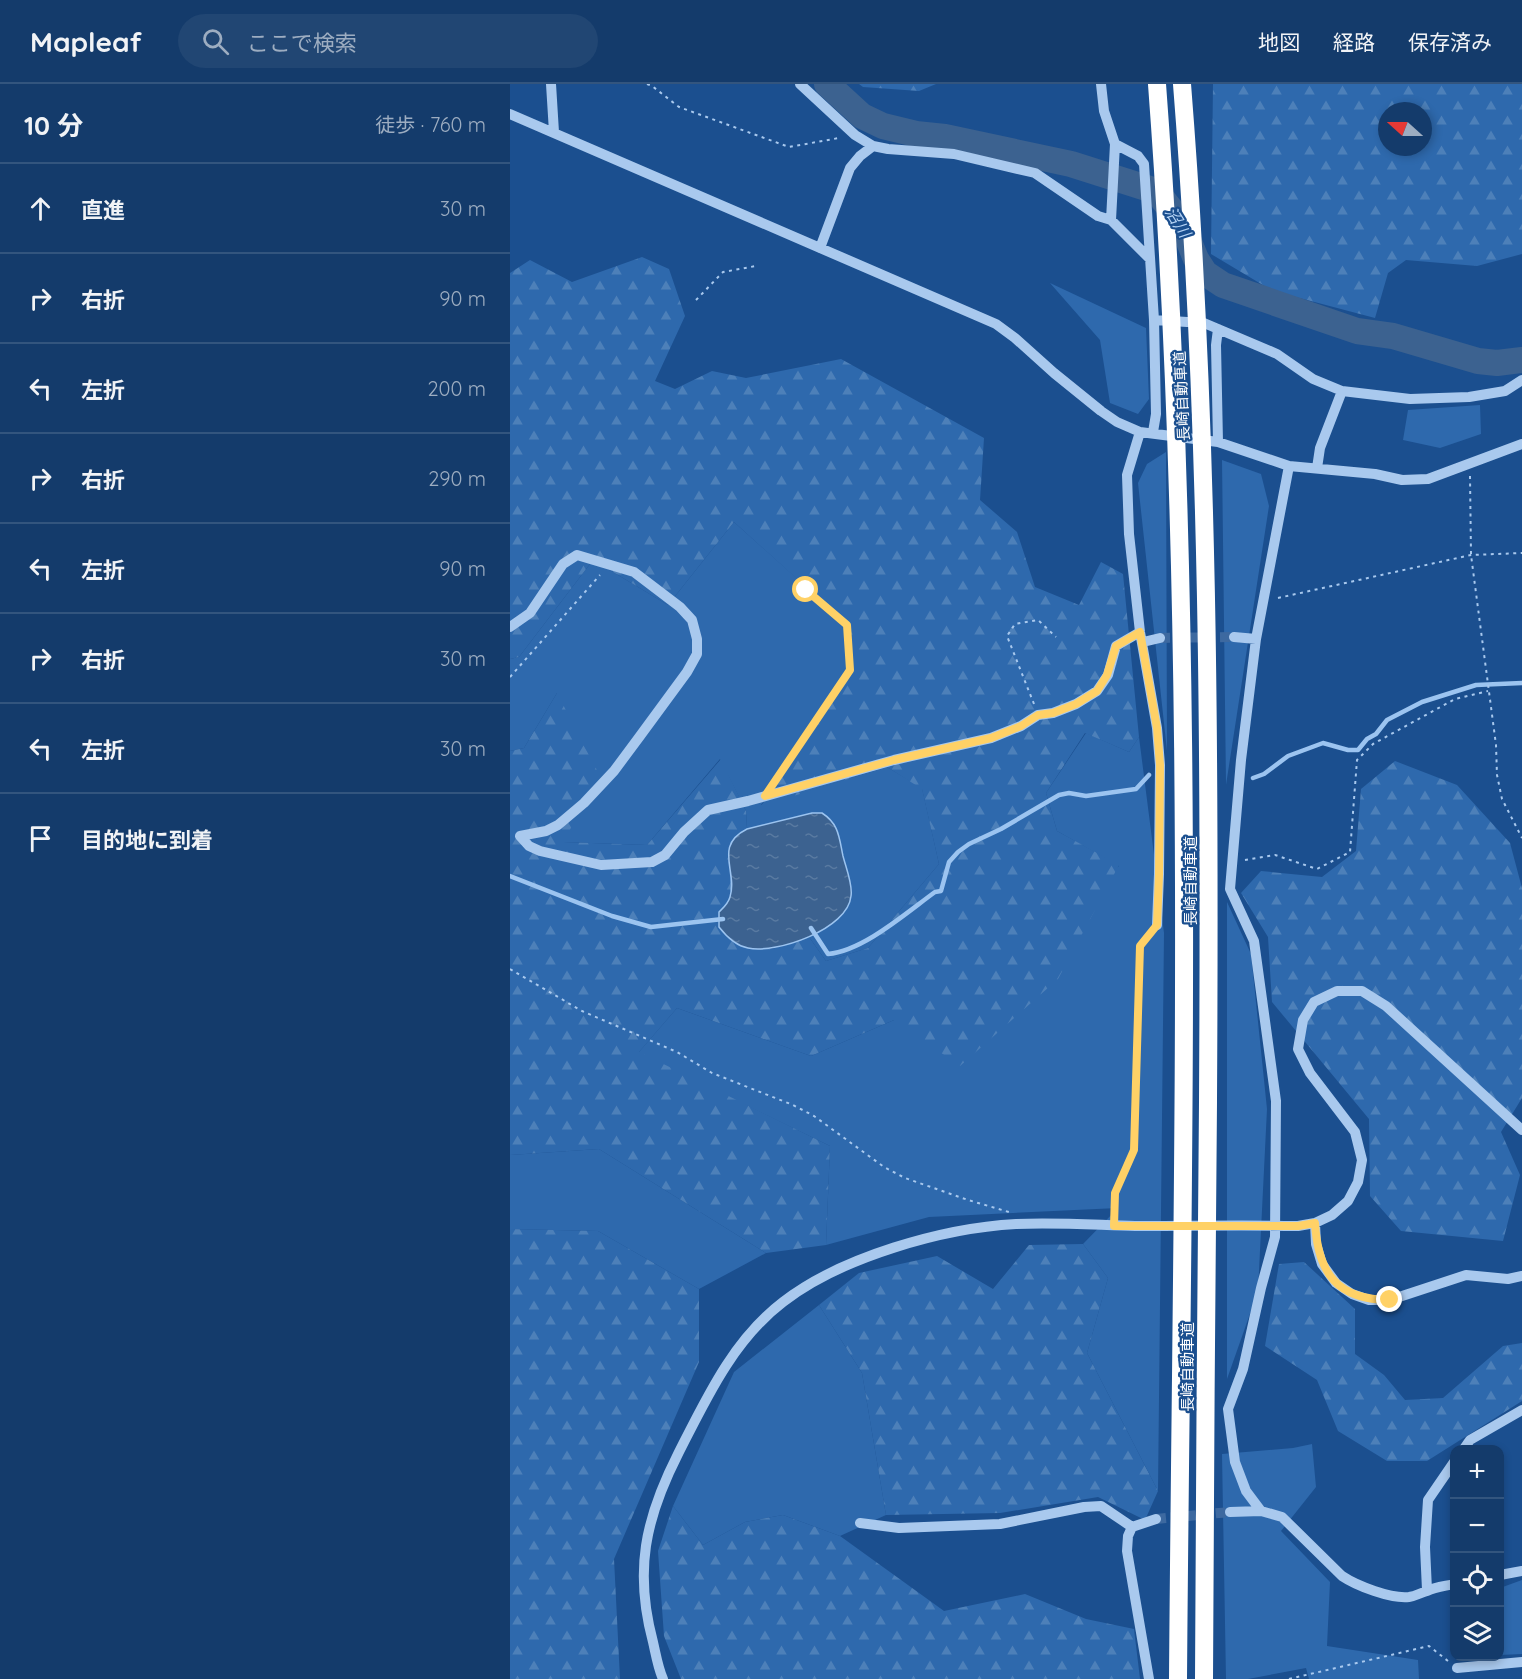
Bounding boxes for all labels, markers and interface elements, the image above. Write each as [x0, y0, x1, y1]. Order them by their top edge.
search box [178, 14, 598, 68]
text: Mapleaf [30, 24, 142, 59]
icon: search [199, 25, 232, 58]
text: ここで検索 [247, 29, 357, 57]
text: 地図 [1258, 29, 1300, 55]
text: 経路 [1333, 29, 1375, 55]
text: 保存済み [1408, 29, 1492, 55]
north arrow [1378, 102, 1432, 156]
text: 10 分 [24, 109, 83, 142]
text: 徒歩 · 760 m [375, 112, 486, 137]
icon: ahead [24, 192, 57, 225]
text: 直進 [81, 196, 125, 224]
text: 30 m [440, 196, 486, 221]
water label: 沼川 [1161, 203, 1196, 243]
icon: right [24, 282, 57, 315]
text: 右折 [81, 286, 125, 314]
text: 90 m [439, 286, 486, 311]
street label: 長崎自動車道 [1170, 351, 1193, 441]
icon: left [24, 372, 57, 405]
text: 左折 [81, 376, 125, 404]
text: 200 m [427, 376, 486, 401]
icon: right [24, 462, 57, 495]
text: 右折 [81, 466, 125, 494]
text: 290 m [428, 466, 486, 491]
icon: left [24, 552, 57, 585]
text: 左折 [81, 556, 125, 584]
text: 90 m [439, 556, 486, 581]
route start [792, 576, 818, 602]
icon: right [24, 642, 57, 675]
text: 右折 [81, 646, 125, 674]
text: 30 m [440, 646, 486, 671]
icon: left [24, 732, 57, 765]
text: 左折 [81, 736, 125, 764]
text: 30 m [440, 736, 486, 761]
icon: arrive [24, 822, 57, 855]
text: 目的地に到着 [81, 826, 213, 854]
street label: 長崎自動車道 [1181, 836, 1200, 926]
route end [1376, 1286, 1402, 1312]
street label: 長崎自動車道 [1178, 1322, 1197, 1412]
map controls [1450, 1445, 1504, 1661]
button: + [1450, 1445, 1504, 1499]
button: − [1450, 1499, 1504, 1553]
button: locate [1450, 1553, 1504, 1607]
button: layers [1450, 1607, 1504, 1661]

